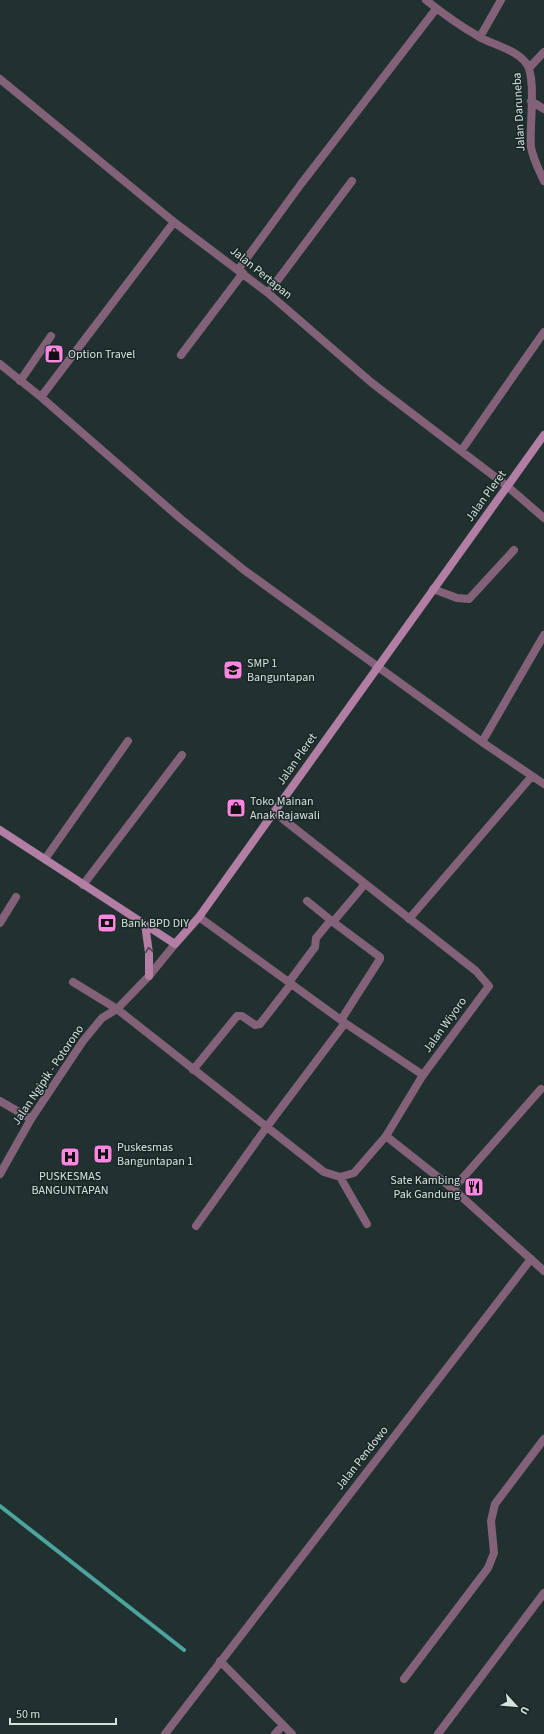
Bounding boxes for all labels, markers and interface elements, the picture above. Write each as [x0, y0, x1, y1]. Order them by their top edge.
street label: Jalan Daruneba [508, 72, 530, 152]
street label: Jalan Pertapan [226, 243, 296, 303]
shop icon: Option Travel [43, 343, 65, 365]
place label: Option Travel [68, 346, 135, 363]
street label: Jalan Pleret [462, 467, 510, 525]
place label: SMP 1 Banguntapan [247, 655, 315, 686]
school or university icon: SMP 1 Banguntapan [222, 659, 244, 681]
street label: Jalan Pleret [273, 730, 321, 788]
place label: Toko Mainan Anak Rajawali [250, 793, 320, 824]
shop icon: Toko Mainan Anak Rajawali [225, 797, 247, 819]
bank icon: Bank BPD DIY [96, 912, 118, 934]
place label: Bank BPD DIY [121, 915, 189, 932]
one-way arrow [144, 947, 153, 953]
street label: Jalan Wiyoro [419, 994, 471, 1056]
street label: Jalan Ngipik - Potorono [8, 1022, 88, 1128]
place label: Puskesmas Banguntapan 1 [117, 1139, 193, 1170]
hospital icon: Puskesmas Banguntapan 1 [92, 1143, 114, 1165]
hospital icon: PUSKESMAS BANGUNTAPAN [59, 1146, 81, 1168]
place label: PUSKESMAS BANGUNTAPAN [31, 1168, 109, 1199]
place label: Sate Kambing Pak Gandung [390, 1172, 460, 1203]
restaurant icon: Sate Kambing Pak Gandung [463, 1176, 485, 1198]
street label: Jalan Pendowo [332, 1422, 392, 1494]
north arrow [496, 1686, 536, 1726]
scale bar [10, 1700, 116, 1726]
text: U [516, 1704, 533, 1717]
text: 50 m [16, 1706, 40, 1723]

